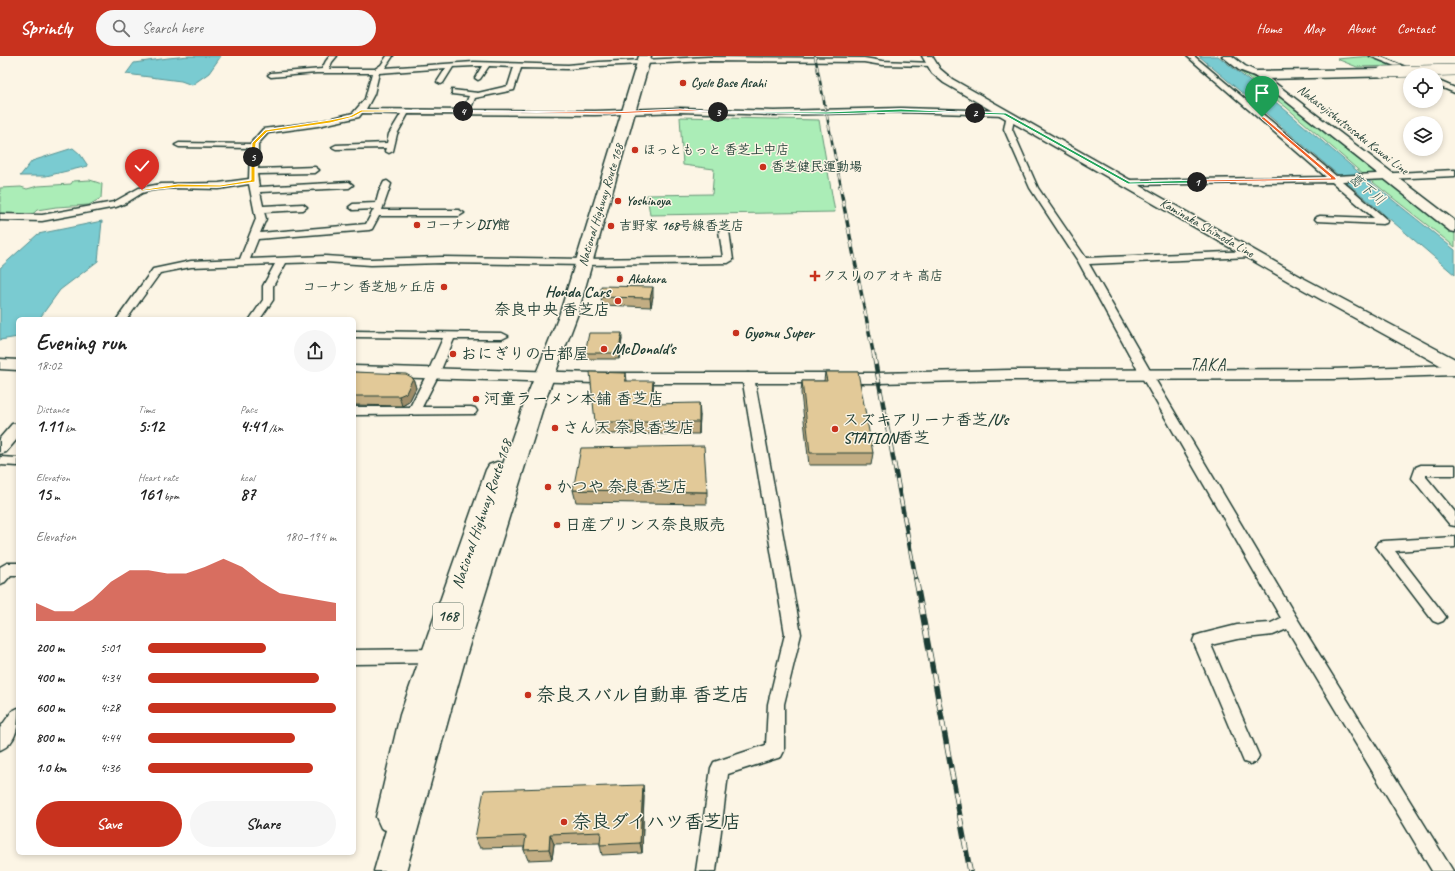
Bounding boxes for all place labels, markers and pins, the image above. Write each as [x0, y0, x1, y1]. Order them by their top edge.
place label: Cycle Base Asahi [691, 75, 767, 91]
pin [1245, 76, 1279, 117]
marker: Cycle Base Asahi [678, 78, 688, 88]
pin: 4 [453, 101, 473, 121]
pin: 3 [708, 102, 728, 122]
pin: 2 [965, 103, 985, 123]
place label: ほっともっと 香芝上中店 [643, 142, 789, 158]
marker: ほっともっと 香芝上中店 [630, 145, 640, 155]
pin: 5 [243, 147, 263, 167]
pin [125, 149, 159, 190]
place label: 香芝健民運動場 [771, 159, 862, 175]
marker: 香芝健民運動場 [758, 162, 768, 172]
pin: 1 [1187, 172, 1207, 192]
place label: Yoshinoya [626, 193, 672, 209]
marker: Yoshinoya [613, 196, 623, 206]
place label: コーナンDIY館 [425, 217, 510, 233]
place label: 吉野家 168号線香芝店 [619, 218, 744, 234]
marker: コーナンDIY館 [412, 220, 422, 230]
marker: 吉野家 168号線香芝店 [606, 221, 616, 231]
place label: クスリのアオキ 高店 [823, 268, 943, 284]
place label: Akakara [628, 271, 667, 287]
marker: クスリのアオキ 高店 [810, 271, 820, 281]
marker: Akakara [615, 274, 625, 284]
place label: コーナン 香芝旭ヶ丘店 [303, 279, 436, 295]
marker: コーナン 香芝旭ヶ丘店 [439, 282, 449, 292]
place label: Honda Cars 奈良中央 香芝店 [494, 282, 611, 320]
marker: Honda Cars 奈良中央 香芝店 [613, 296, 623, 306]
place label: Gyomu Super [744, 323, 816, 343]
marker: Gyomu Super [731, 328, 741, 338]
place label: McDonald's [612, 339, 677, 359]
place label: おにぎりの古都屋 [461, 344, 589, 364]
marker: McDonald's [599, 344, 609, 354]
marker: おにぎりの古都屋 [448, 349, 458, 359]
place label: 河童ラーメン本舗 香芝店 [484, 389, 664, 409]
marker: 河童ラーメン本舗 香芝店 [471, 394, 481, 404]
place label: スズキアリーナ香芝/U's STATION香芝 [843, 410, 1010, 448]
place label: さん天 奈良香芝店 [563, 418, 695, 438]
marker: さん天 奈良香芝店 [550, 423, 560, 433]
marker: スズキアリーナ香芝/U's STATION香芝 [830, 424, 840, 434]
place label: かつや 奈良香芝店 [556, 477, 688, 497]
marker: かつや 奈良香芝店 [543, 482, 553, 492]
place label: 日産プリンス奈良販売 [565, 515, 725, 535]
marker: 日産プリンス奈良販売 [552, 520, 562, 530]
place label: 奈良スバル自動車 香芝店 [536, 683, 750, 707]
marker: 奈良スバル自動車 香芝店 [523, 690, 533, 700]
place label: 奈良ダイハツ香芝店 [572, 810, 741, 834]
marker: 奈良ダイハツ香芝店 [559, 817, 569, 827]

